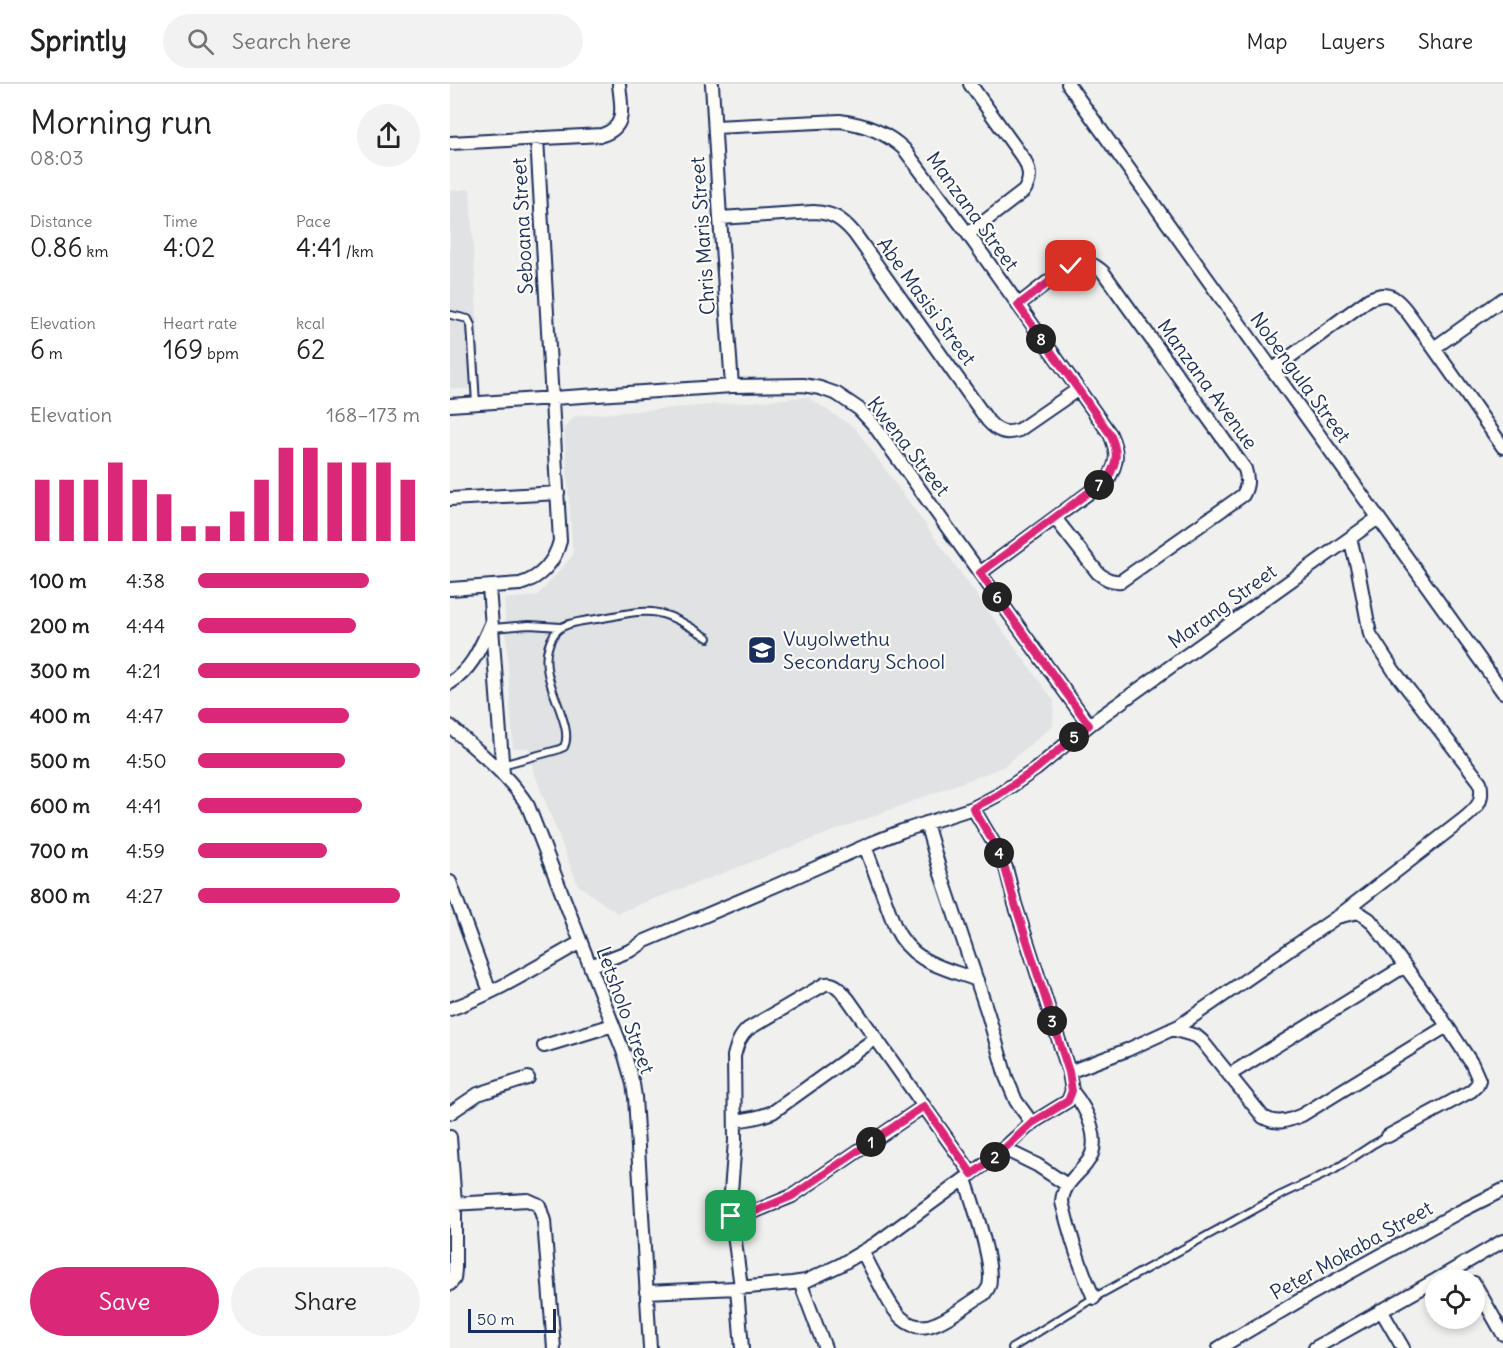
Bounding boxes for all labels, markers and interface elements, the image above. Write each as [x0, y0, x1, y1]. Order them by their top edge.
search box [163, 14, 583, 68]
text: Sprintly [30, 23, 127, 59]
icon: search [184, 25, 217, 58]
text: Search here [232, 27, 351, 55]
text: Map [1247, 28, 1287, 55]
text: Layers [1320, 28, 1385, 55]
text: Share [1418, 28, 1473, 55]
text: Morning run [30, 101, 212, 143]
button: share [357, 104, 420, 167]
text: 08:03 [30, 145, 84, 170]
street label: Manzana Street [921, 147, 1025, 276]
street label: Chris Maris Street [684, 156, 720, 316]
street label: Seboana Street [506, 157, 538, 295]
text: Distance [30, 211, 92, 231]
text: Time [163, 211, 198, 231]
text: Pace [296, 211, 331, 231]
text: 0.86 [30, 231, 82, 264]
text: 4:02 [163, 231, 215, 264]
text: 4:41 [296, 231, 342, 264]
street label: Abe Masisi Street [872, 232, 982, 370]
pin [1045, 240, 1096, 291]
text: km [82, 241, 108, 261]
text: /km [342, 241, 374, 261]
icon: check [1054, 249, 1087, 282]
street label: Nobengula Street [1245, 307, 1357, 447]
text: Elevation [30, 313, 96, 333]
text: Heart rate [163, 313, 237, 333]
text: kcal [296, 313, 325, 333]
street label: Manzana Avenue [1152, 314, 1264, 454]
pin: 8 [1026, 324, 1056, 354]
text: 8 [1036, 329, 1046, 349]
text: 6 [30, 333, 45, 366]
text: 169 [163, 333, 203, 366]
text: 62 [296, 333, 325, 366]
text: m [45, 343, 63, 363]
text: bpm [203, 343, 239, 363]
street label: Kwena Street [862, 391, 956, 501]
text: Elevation [30, 402, 112, 427]
text: 168–173 m [326, 402, 420, 427]
pin: 7 [1084, 470, 1114, 500]
text: 7 [1095, 475, 1103, 495]
street label: Marang Street [1163, 558, 1281, 654]
text: 100 m [30, 568, 87, 593]
text: 4:38 [126, 568, 165, 593]
pin: 6 [982, 582, 1012, 612]
text: 6 [992, 587, 1002, 607]
text: 200 m [30, 613, 90, 638]
text: 4:44 [126, 613, 165, 638]
place label: Vuyolwethu Secondary School [783, 626, 945, 674]
school or university icon: Vuyolwethu Secondary School [746, 634, 778, 666]
text: 300 m [30, 658, 90, 683]
text: 4:21 [126, 658, 161, 683]
text: 400 m [30, 703, 90, 728]
text: 4:47 [126, 703, 163, 728]
pin: 5 [1059, 722, 1089, 752]
text: 5 [1069, 727, 1079, 747]
text: 500 m [30, 748, 90, 773]
text: 4:50 [126, 748, 167, 773]
text: 600 m [30, 793, 90, 818]
text: 4:41 [126, 793, 161, 818]
text: 700 m [30, 838, 88, 863]
text: 4:59 [126, 838, 165, 863]
pin: 4 [984, 838, 1014, 868]
text: 4 [994, 843, 1004, 863]
text: 800 m [30, 883, 90, 908]
text: 4:27 [126, 883, 163, 908]
street label: Letsholo Street [591, 943, 661, 1077]
pin: 3 [1037, 1006, 1067, 1036]
text: 3 [1047, 1011, 1057, 1031]
pin: 1 [856, 1127, 886, 1157]
text: 1 [868, 1132, 874, 1152]
pin: 2 [980, 1142, 1010, 1172]
text: 2 [991, 1147, 999, 1167]
pin [705, 1190, 756, 1241]
street label: Peter Mokaba Street [1266, 1195, 1437, 1305]
icon: arrive [714, 1199, 747, 1232]
button: Save [30, 1267, 219, 1336]
button: Share [231, 1267, 420, 1336]
map controls [1425, 1269, 1485, 1329]
button: locate [1425, 1269, 1485, 1329]
scale bar [468, 1306, 556, 1334]
text: 50 m [477, 1309, 515, 1329]

